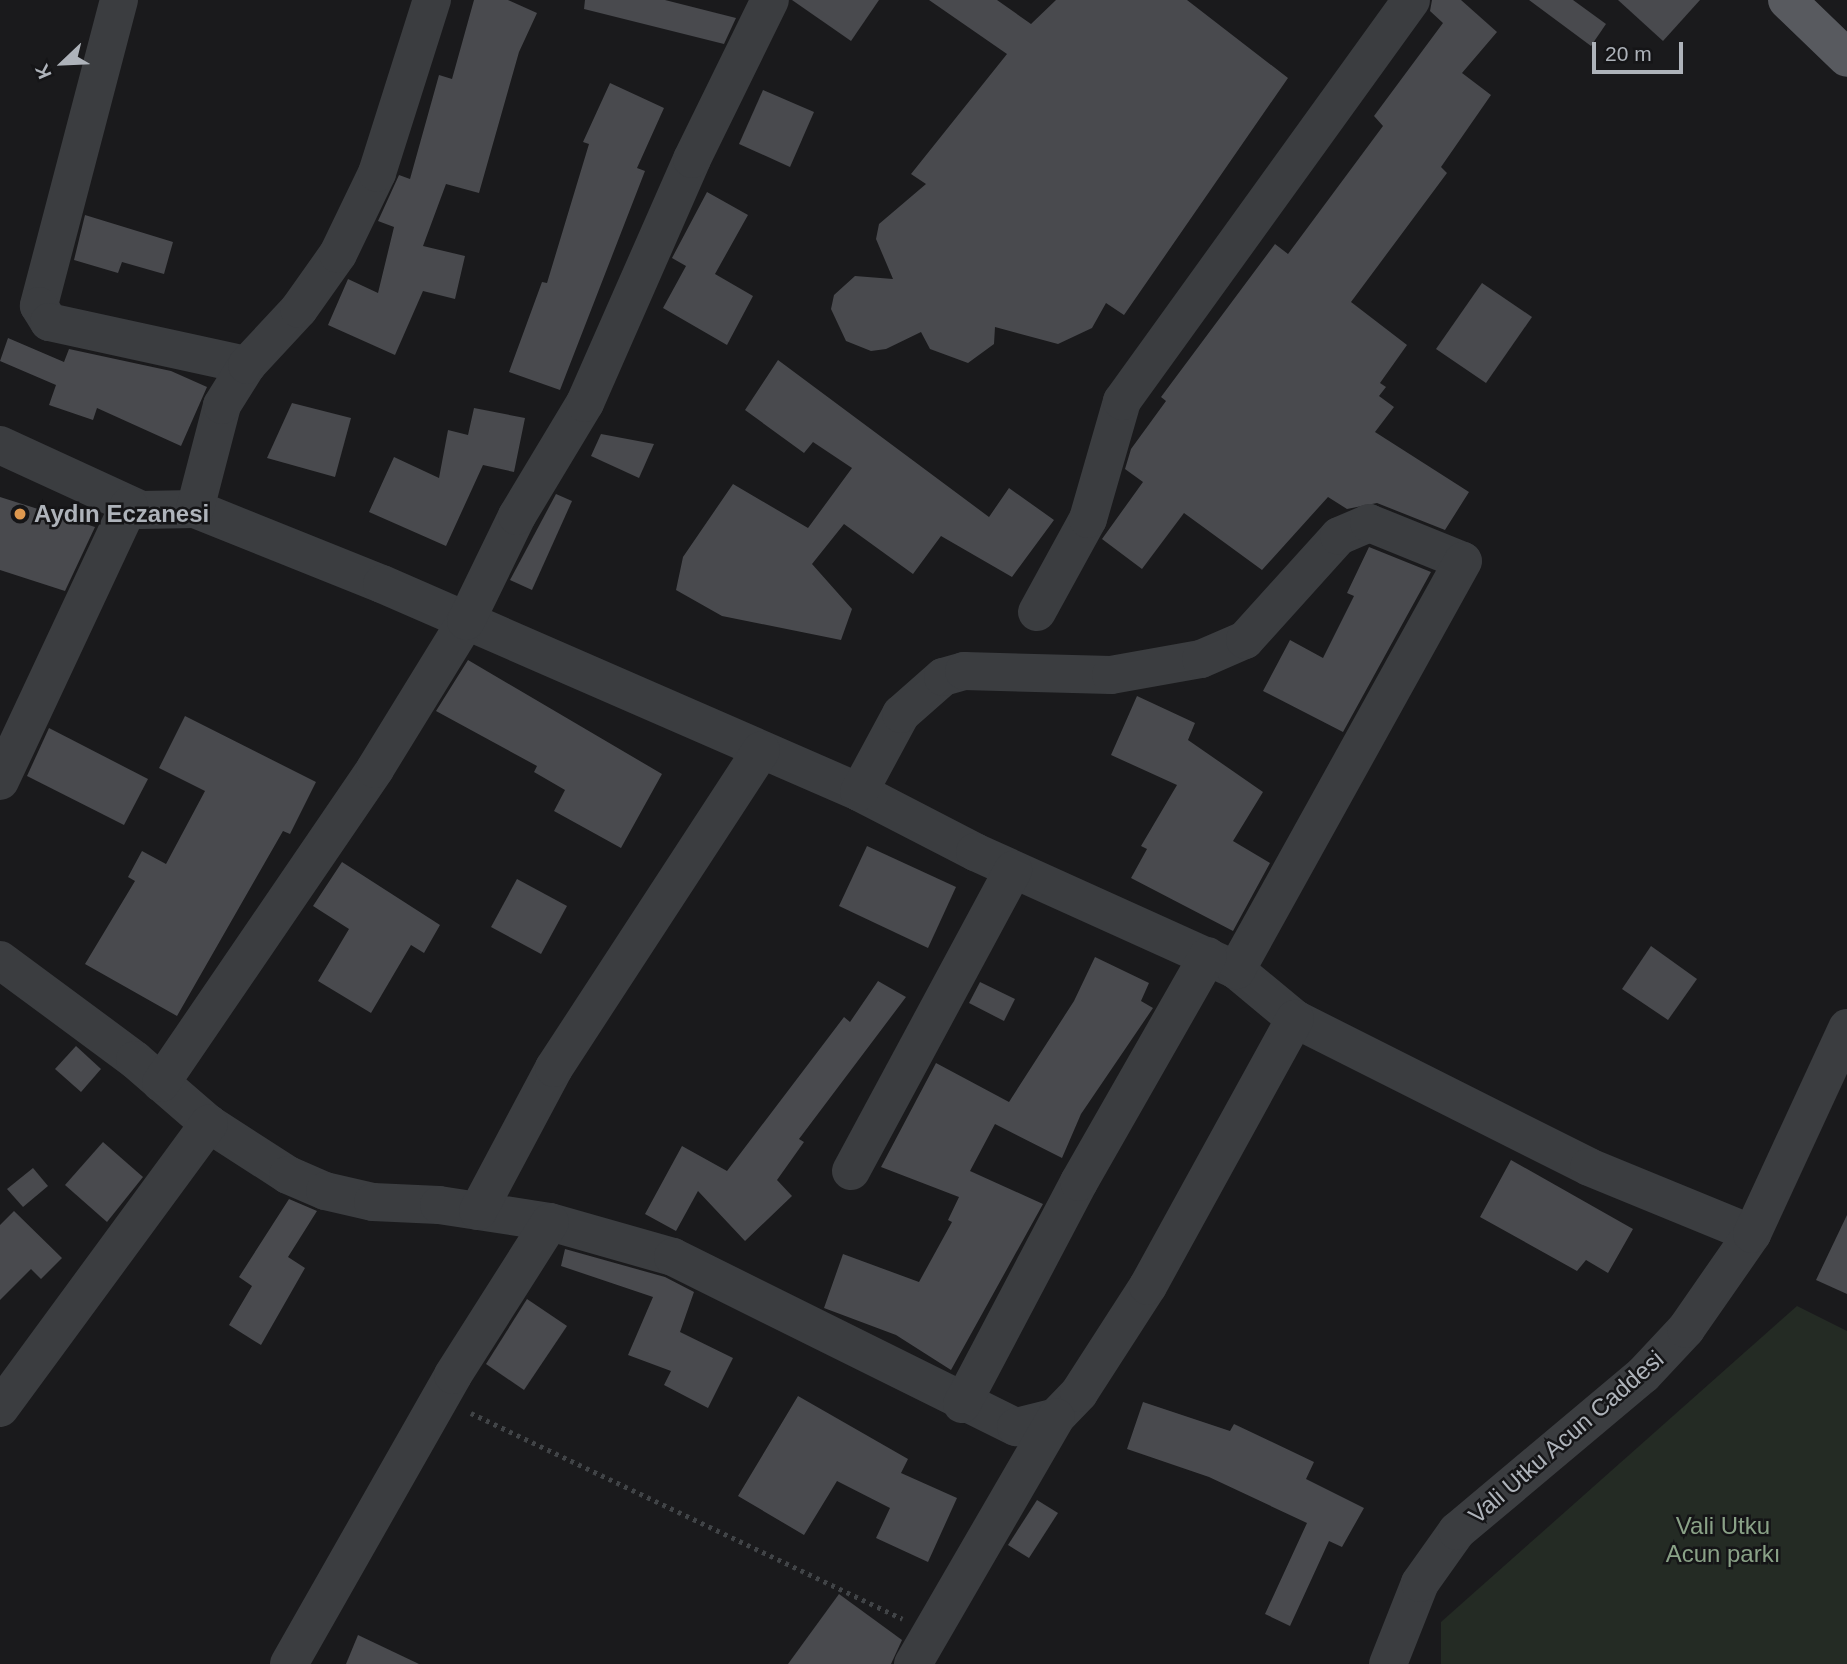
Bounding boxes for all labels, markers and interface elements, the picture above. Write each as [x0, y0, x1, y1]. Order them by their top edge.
north arrow [28, 28, 98, 98]
scale bar [1595, 28, 1686, 72]
text: 20 m [1605, 42, 1652, 65]
text: K [31, 61, 56, 82]
place label: Aydın Eczanesi [34, 500, 209, 528]
marker: Aydın Eczanesi [12, 506, 28, 522]
street label: Vali Utku Acun Caddesi [1462, 1344, 1670, 1530]
park label: Vali Utku Acun parkı [1666, 1512, 1780, 1568]

